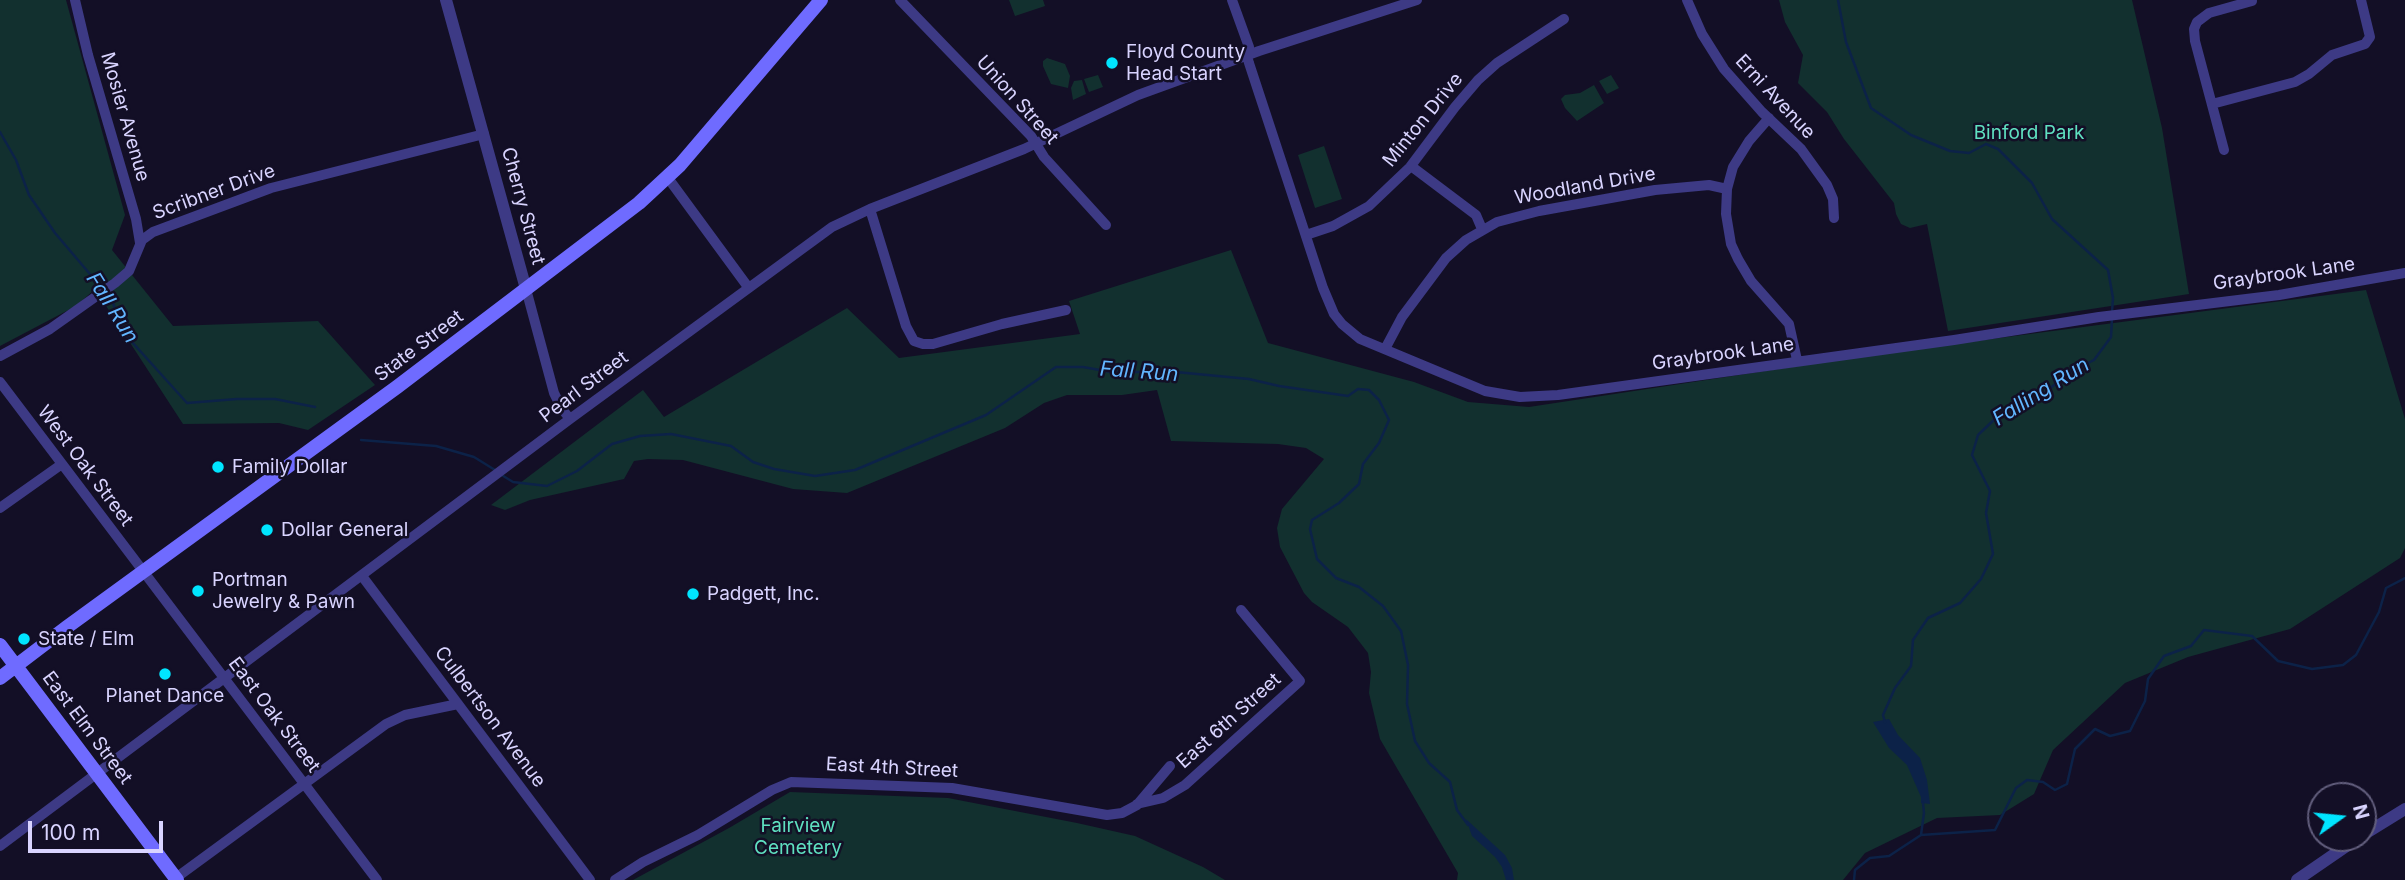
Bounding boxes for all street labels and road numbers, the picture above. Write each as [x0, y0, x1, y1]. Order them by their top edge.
street label: Mosier Avenue [96, 50, 154, 184]
street label: Erni Avenue [1730, 50, 1820, 144]
street label: Union Street [971, 51, 1063, 149]
street label: Minton Drive [1378, 68, 1468, 172]
street label: Cherry Street [496, 145, 550, 267]
street label: Scribner Drive [150, 159, 278, 225]
street label: Woodland Drive [1513, 162, 1657, 210]
street label: Graybrook Lane [2211, 253, 2357, 295]
street label: State Street [370, 305, 468, 387]
street label: Graybrook Lane [1650, 333, 1796, 375]
street label: Pearl Street [535, 346, 633, 428]
street label: West Oak Street [32, 401, 138, 531]
street label: Culbertson Avenue [430, 642, 550, 792]
street label: East Oak Street [223, 653, 325, 777]
street label: East Elm Street [37, 667, 137, 789]
street label: East 6th Street [1172, 668, 1286, 774]
street label: East 4th Street [825, 753, 959, 783]

